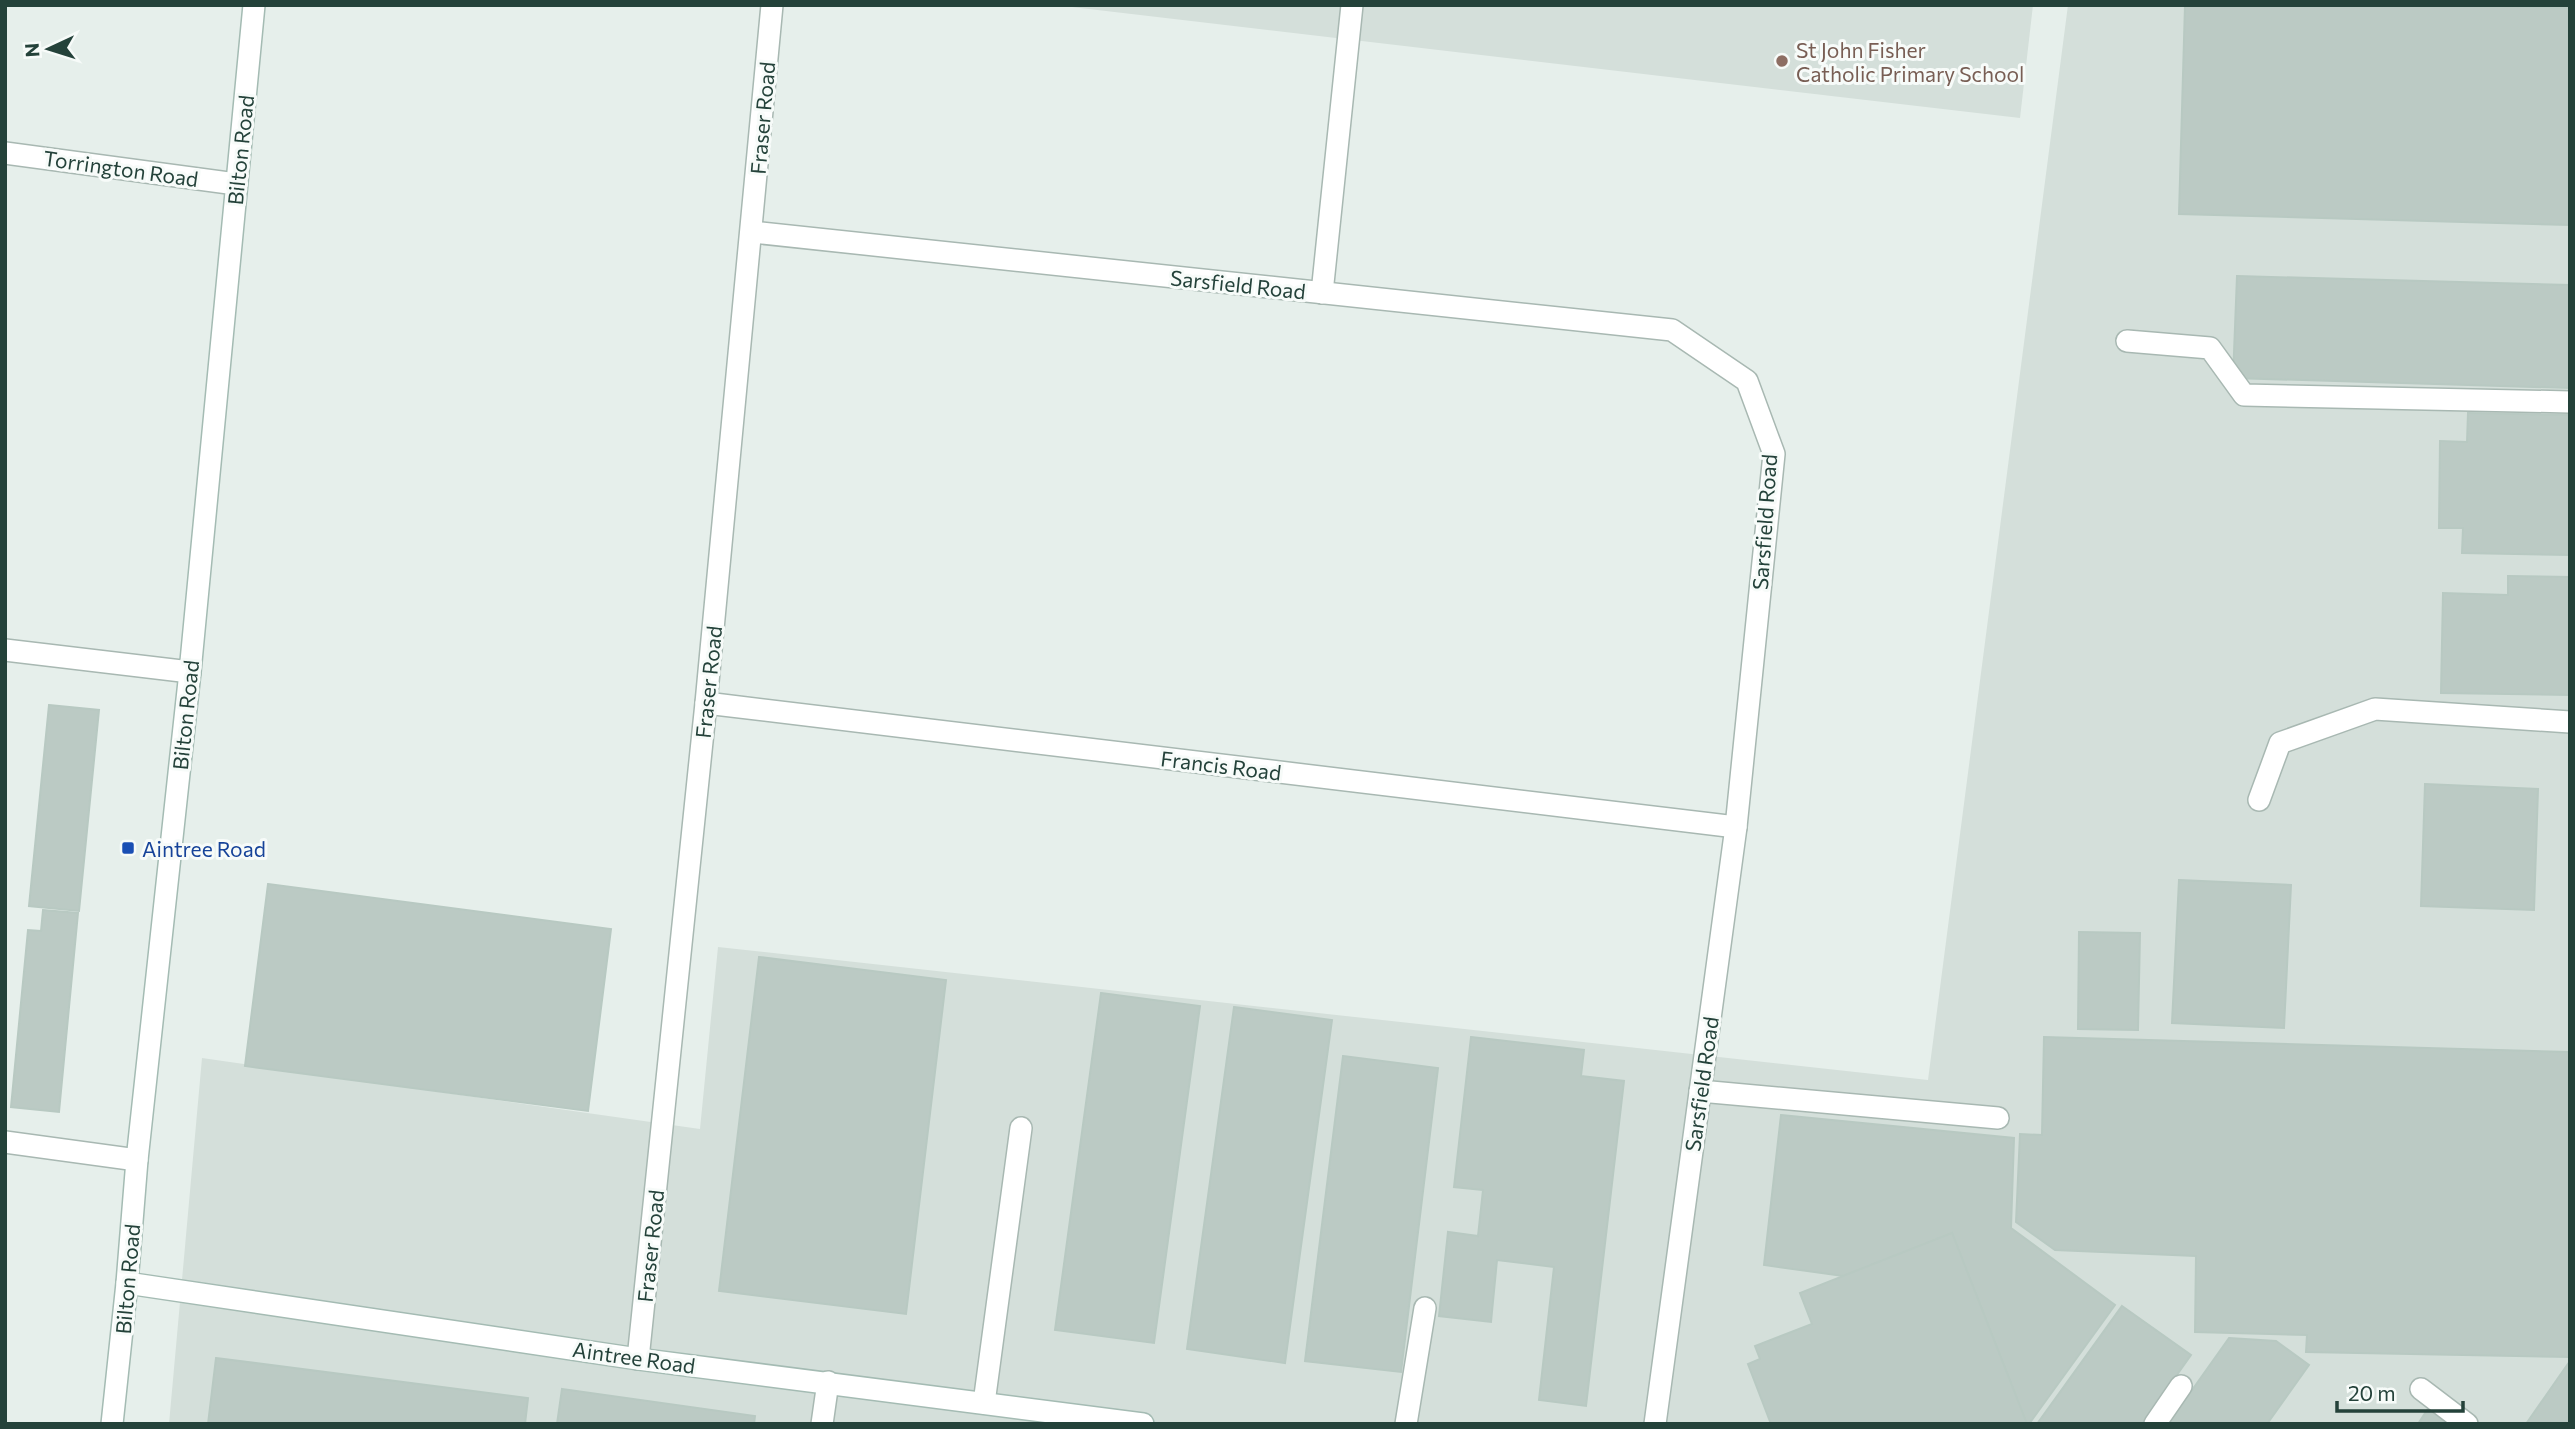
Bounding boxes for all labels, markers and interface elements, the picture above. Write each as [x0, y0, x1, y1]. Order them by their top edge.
north arrow [14, 14, 84, 84]
place label: St John Fisher Catholic Primary School [1796, 37, 2024, 86]
text: N [20, 42, 44, 58]
marker: St John Fisher Catholic Primary School [1774, 53, 1790, 69]
street label: Fraser Road [745, 61, 779, 175]
street label: Bilton Road [222, 94, 258, 206]
street label: Torrington Road [42, 145, 200, 191]
street label: Sarsfield Road [1169, 264, 1307, 304]
street label: Sarsfield Road [1747, 453, 1781, 591]
street label: Fraser Road [690, 625, 726, 739]
street label: Bilton Road [167, 659, 203, 771]
street label: Francis Road [1159, 745, 1283, 785]
place label: Aintree Road [142, 836, 266, 861]
marker: Aintree Road [120, 840, 136, 856]
street label: Sarsfield Road [1679, 1015, 1723, 1153]
street label: Fraser Road [632, 1189, 668, 1303]
street label: Bilton Road [110, 1223, 144, 1335]
street label: Aintree Road [571, 1336, 697, 1378]
scale bar [2337, 1370, 2463, 1414]
text: 20 m [2348, 1380, 2396, 1405]

